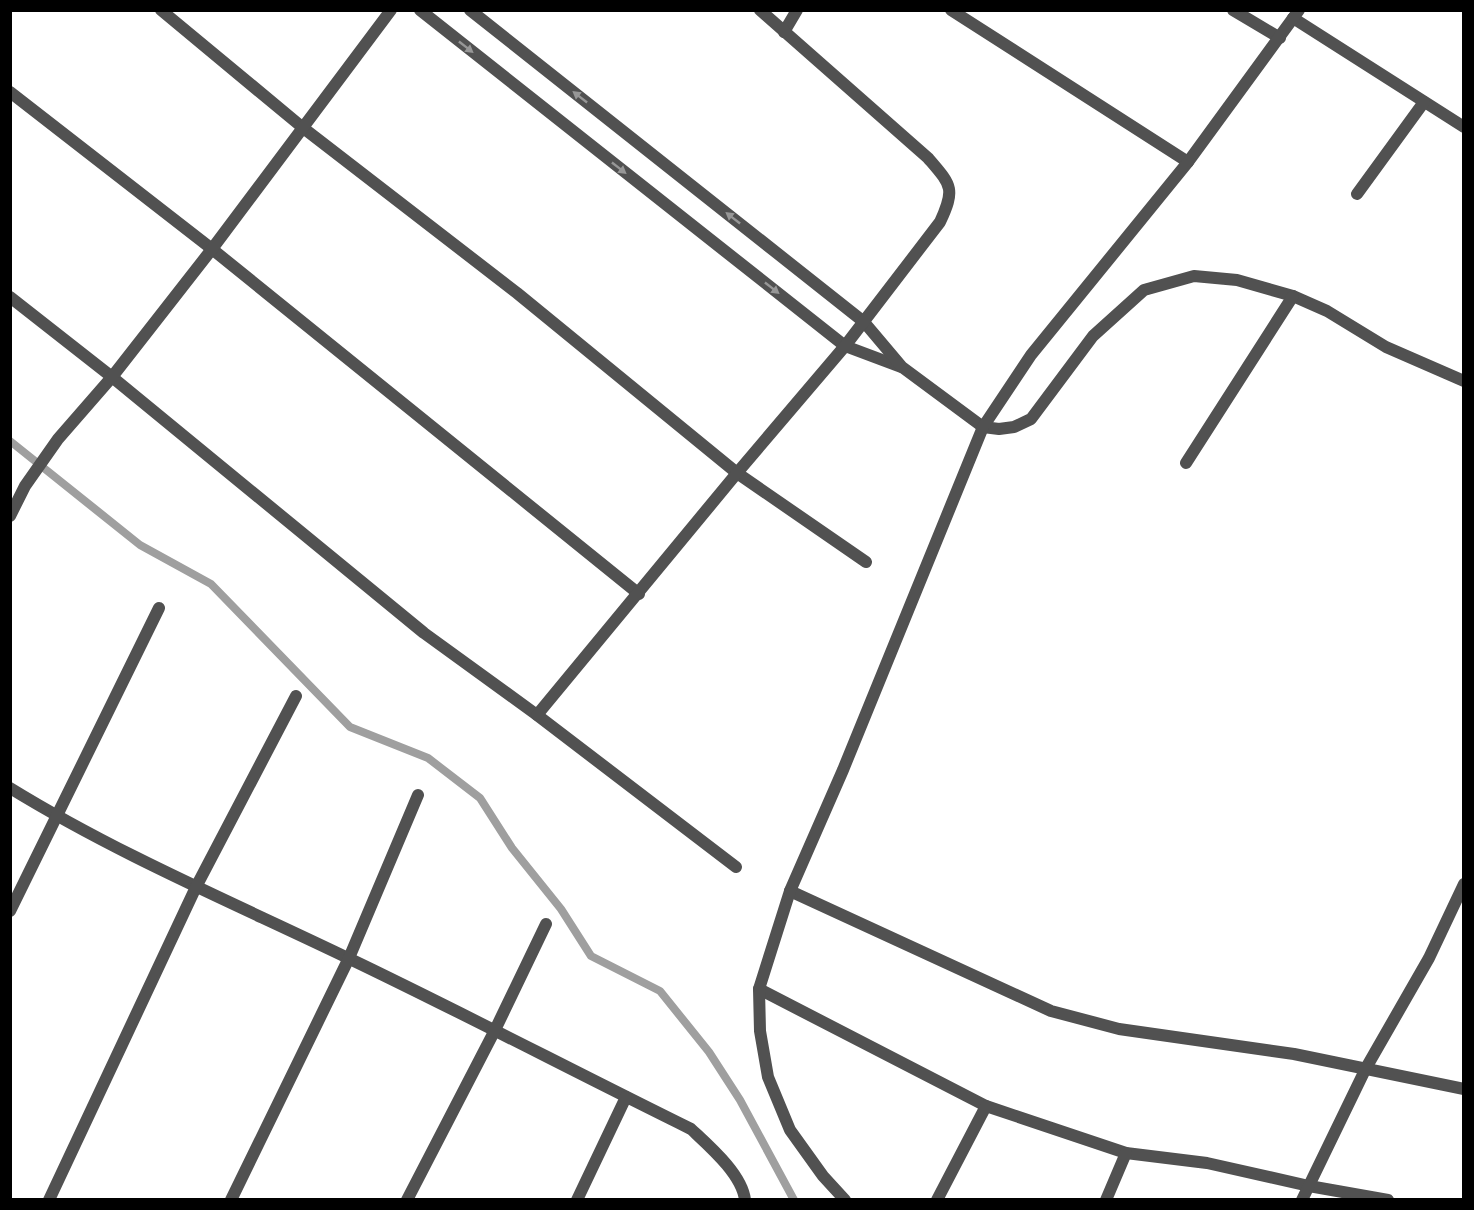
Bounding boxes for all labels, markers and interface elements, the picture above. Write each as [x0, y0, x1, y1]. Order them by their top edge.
one-way arrow [458, 40, 473, 52]
one-way arrow [572, 91, 588, 104]
one-way arrow [611, 161, 626, 173]
one-way arrow [726, 212, 741, 225]
one-way arrow [764, 282, 779, 294]

